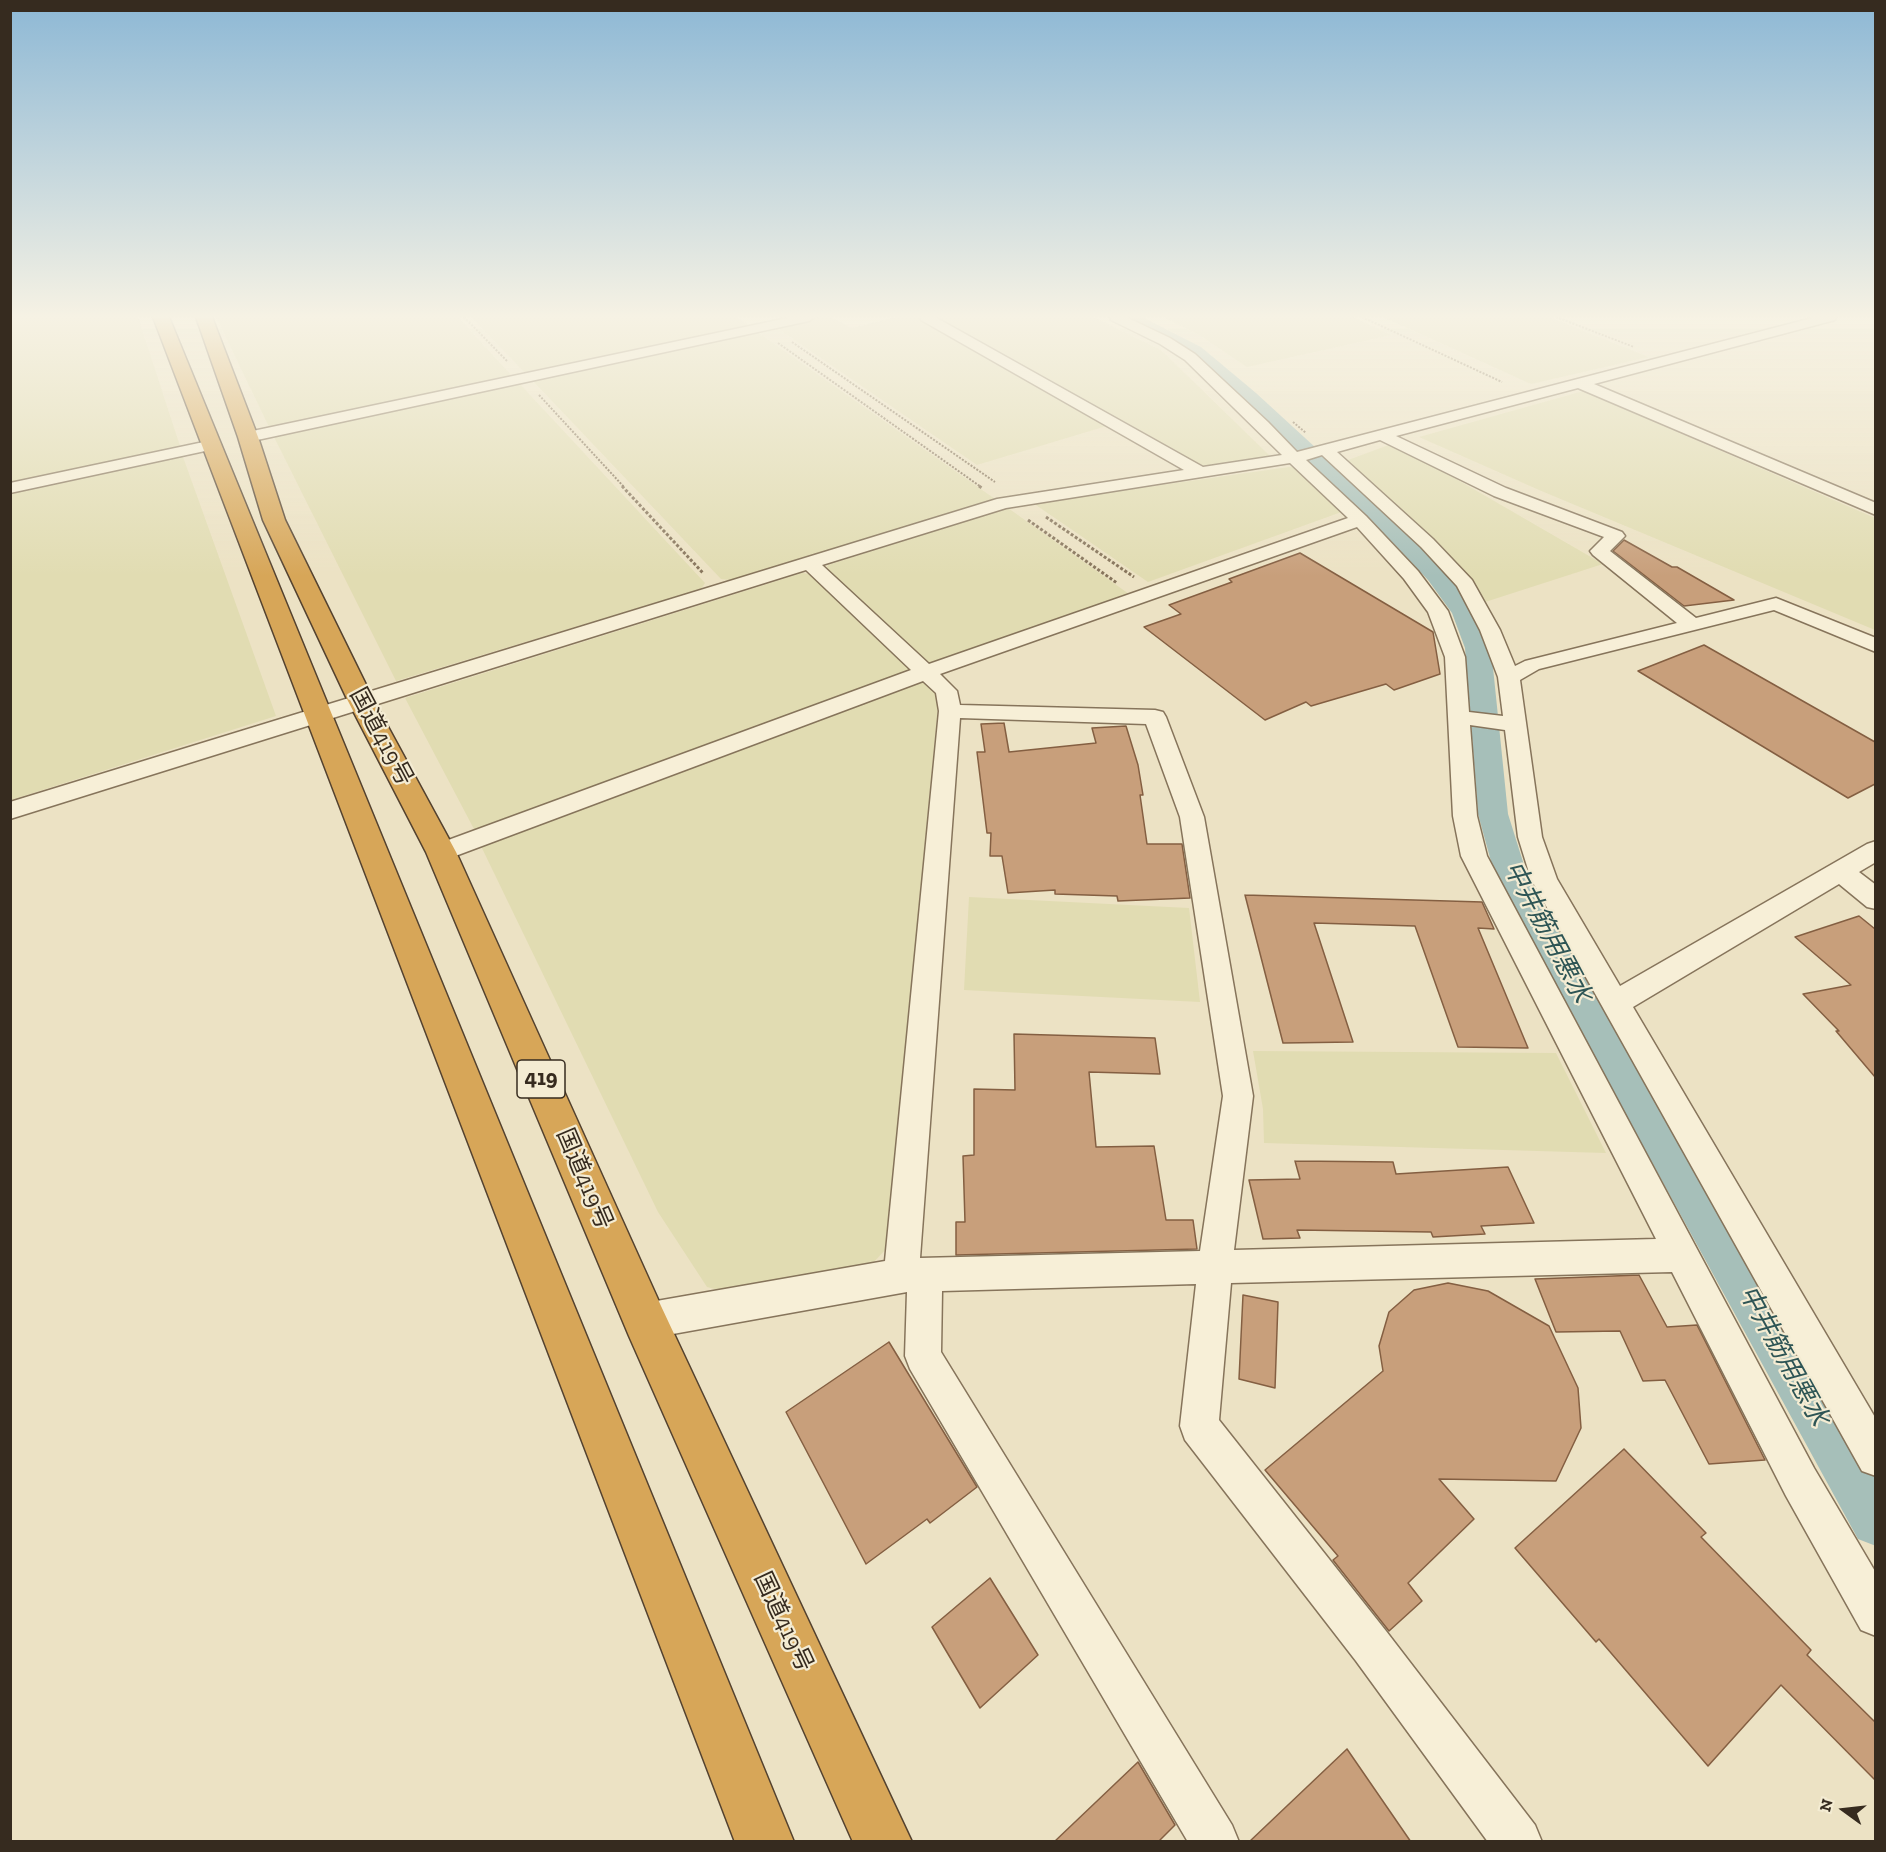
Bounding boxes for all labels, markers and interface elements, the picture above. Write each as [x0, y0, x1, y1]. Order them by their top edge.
street label: 国道419号 [343, 683, 419, 791]
water label: 中井筋用悪水 [1497, 856, 1597, 1008]
road number: 419 [517, 1060, 565, 1098]
street label: 国道419号 [550, 1124, 618, 1234]
water label: 中井筋用悪水 [1732, 1280, 1834, 1432]
street label: 国道419号 [747, 1567, 819, 1677]
north arrow [1814, 1780, 1874, 1840]
text: N [1815, 1797, 1837, 1814]

